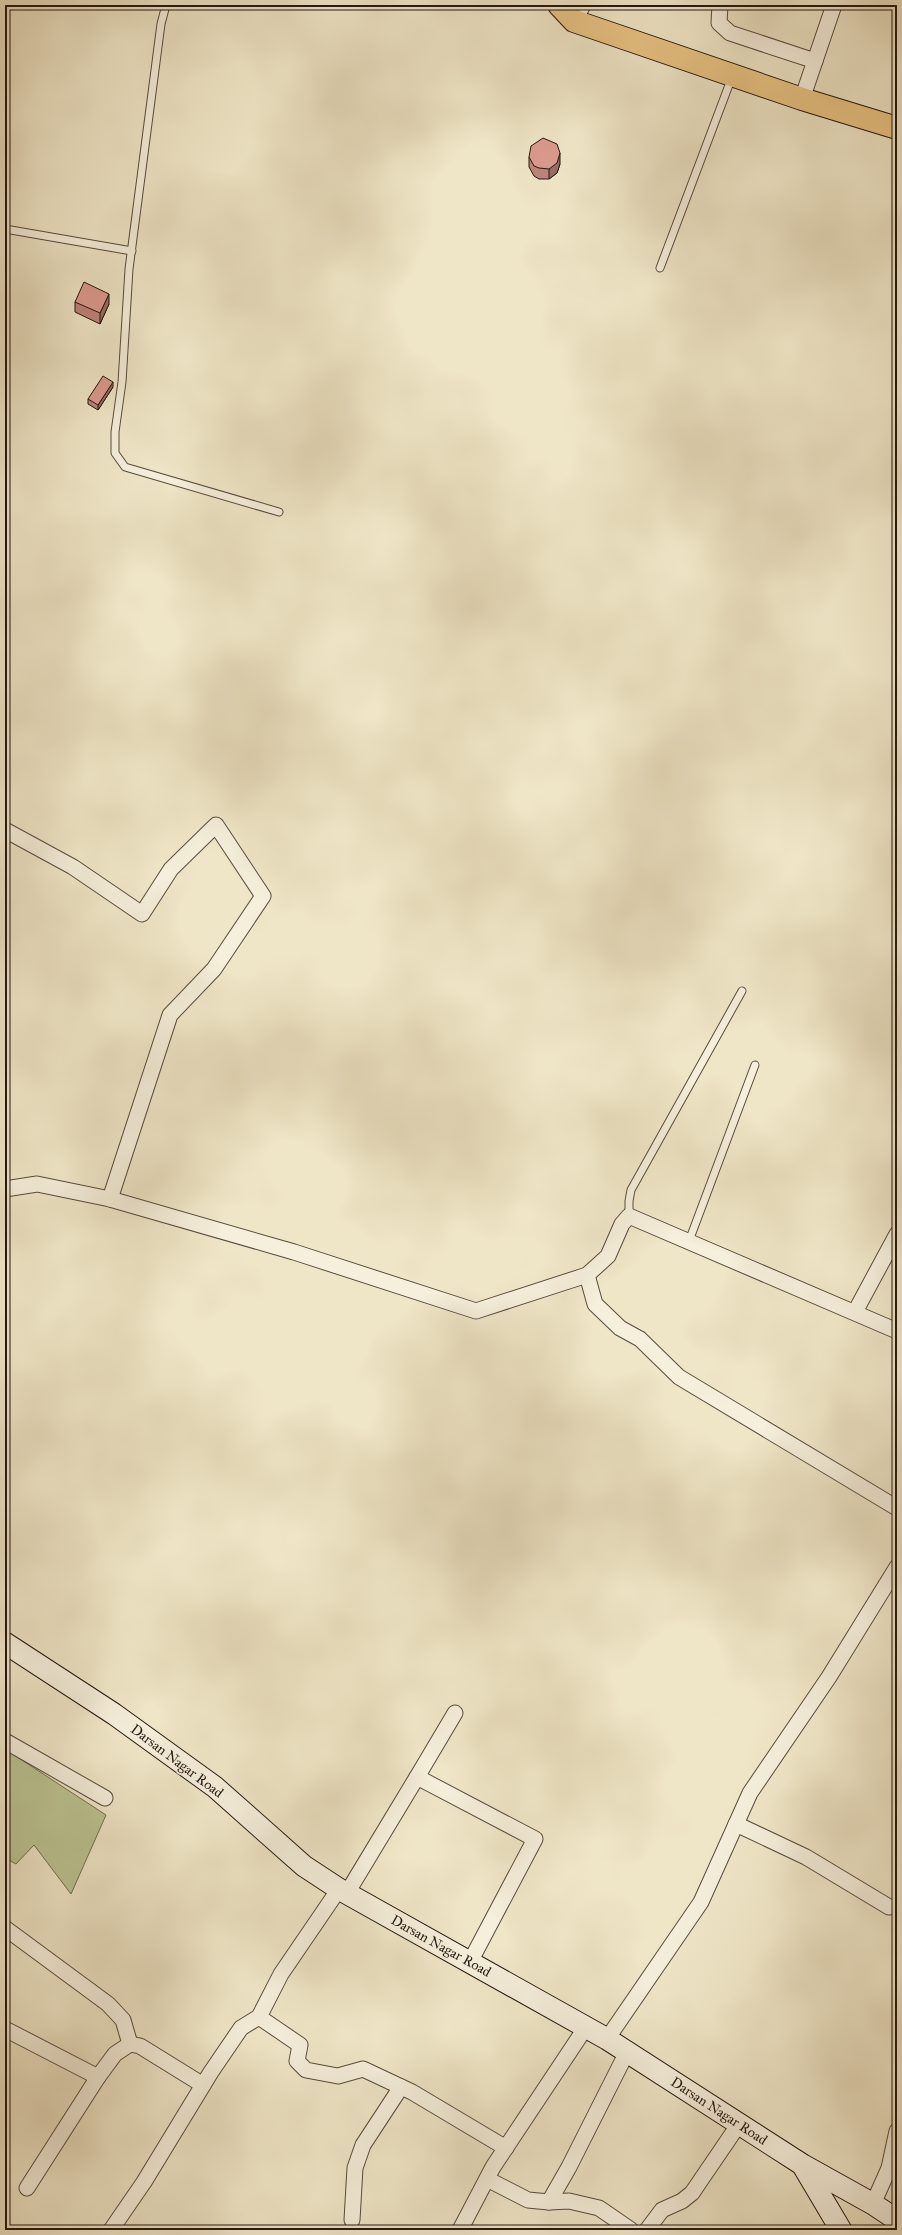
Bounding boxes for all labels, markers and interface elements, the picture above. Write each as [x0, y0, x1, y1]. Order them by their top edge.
street label: Darsan Nagar Road [127, 1721, 227, 1801]
street label: Darsan Nagar Road [388, 1911, 494, 1981]
street label: Darsan Nagar Road [667, 2073, 771, 2149]

